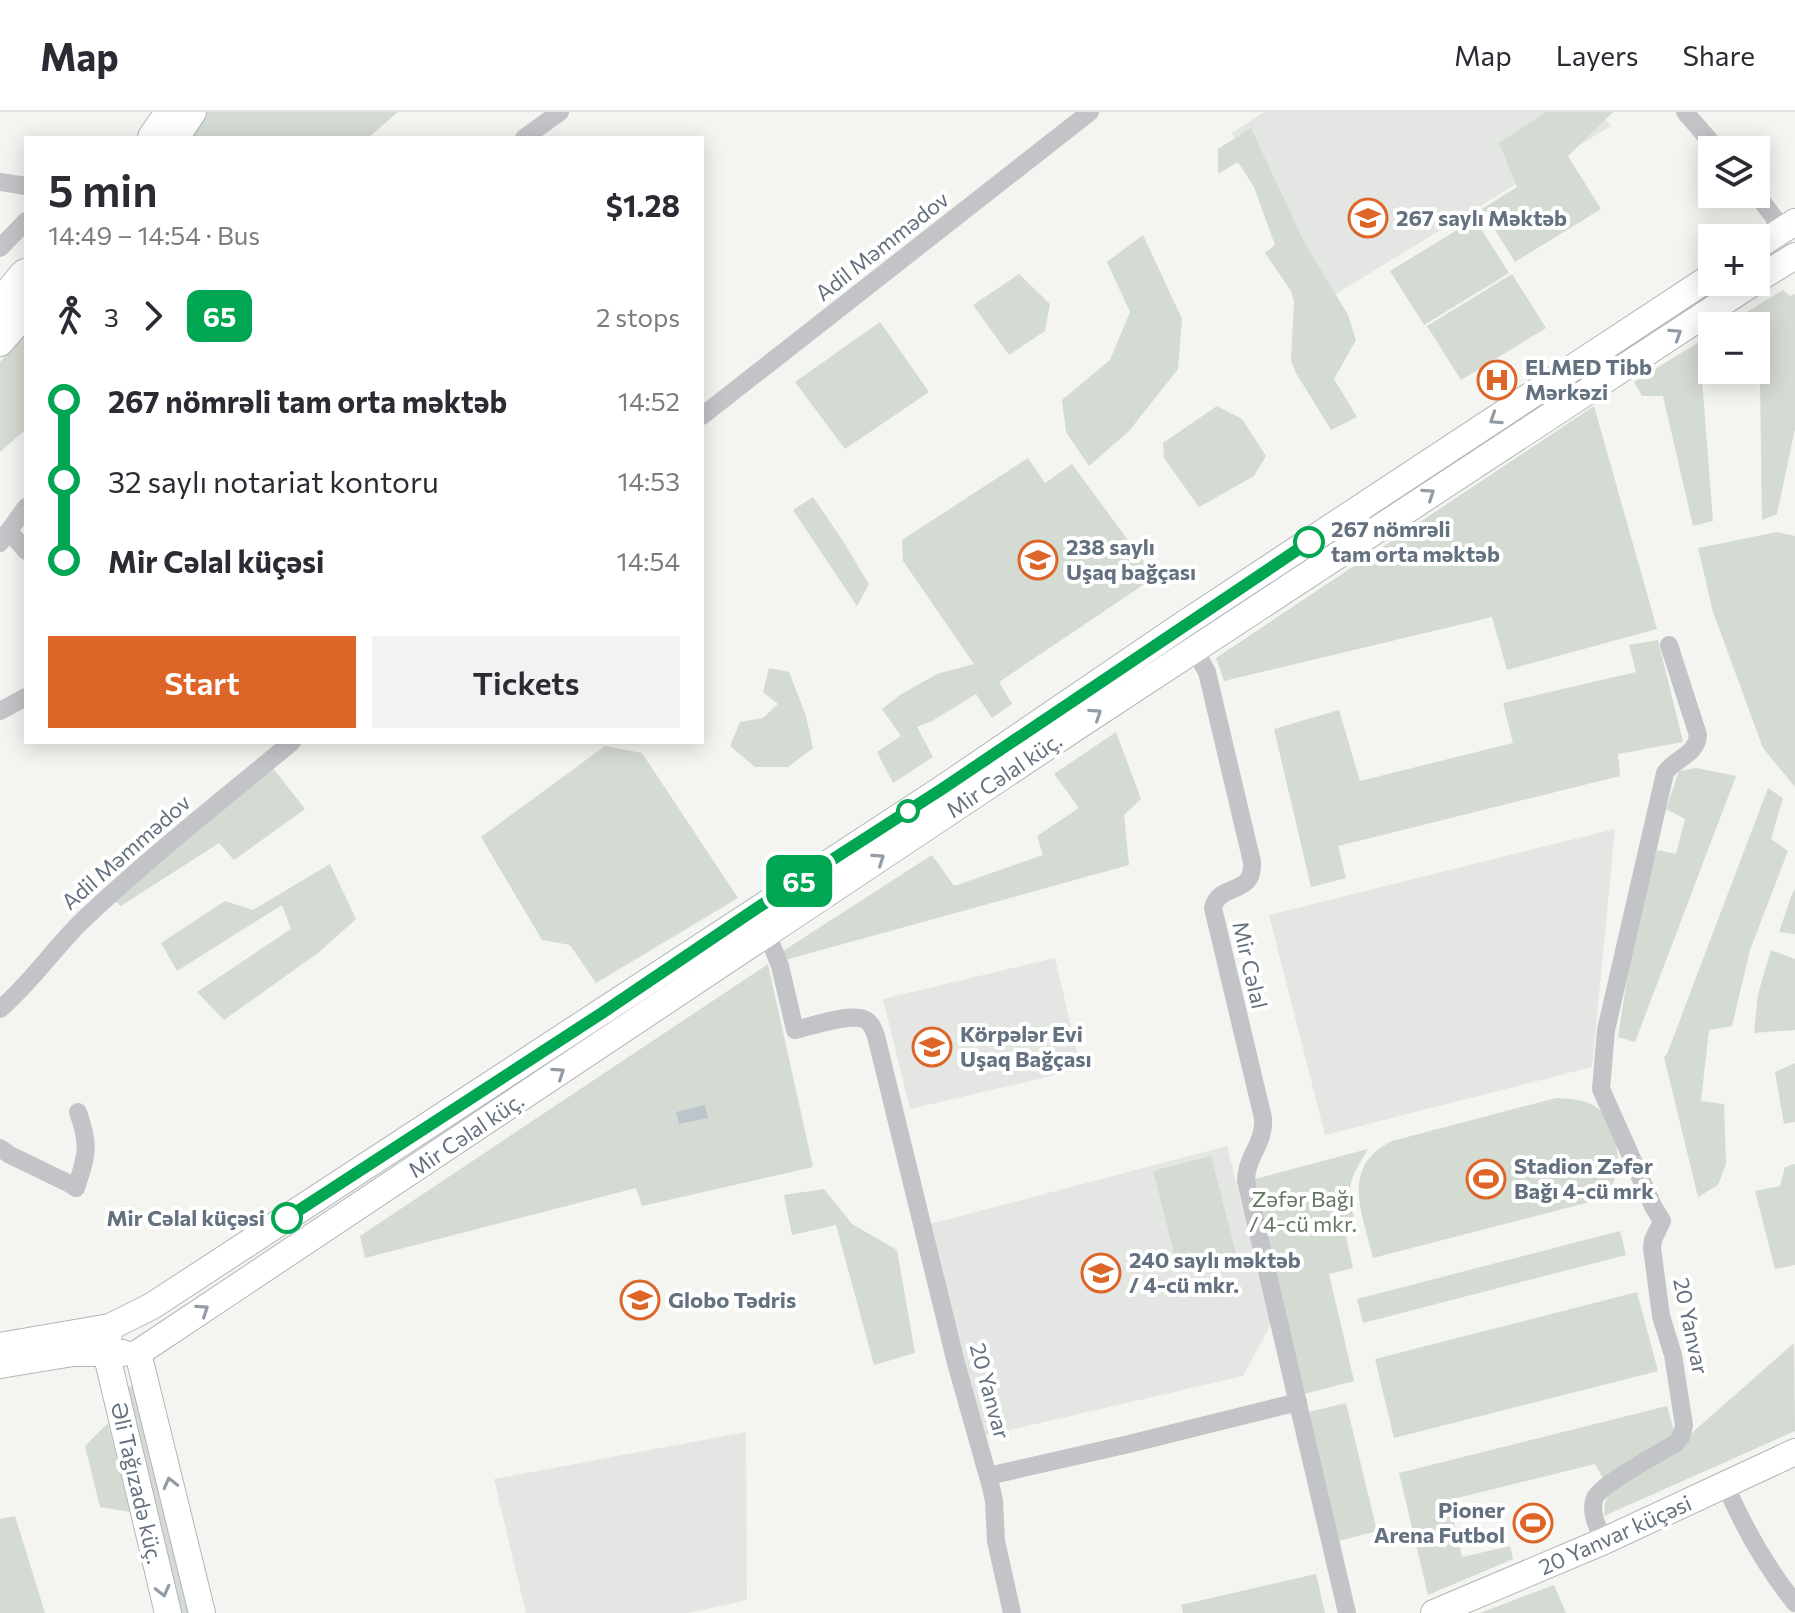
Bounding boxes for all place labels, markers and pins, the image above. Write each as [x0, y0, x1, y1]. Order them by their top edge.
school or university icon: 267 saylı Məktəb [1347, 197, 1389, 239]
place label: 267 saylı Məktəb [1396, 204, 1567, 231]
place label: ELMED Tibb Mərkəzi [1525, 353, 1652, 405]
hospital icon: ELMED Tibb Mərkəzi [1476, 359, 1518, 401]
place label: 267 nömrəli tam orta məktəb [1331, 515, 1500, 567]
marker: 267 nömrəli tam orta məktəb [1294, 527, 1324, 557]
place label: 238 saylı Uşaq bağçası [1066, 533, 1196, 585]
school or university icon: 238 saylı Uşaq bağçası [1017, 539, 1059, 581]
unlabelled marker [897, 800, 919, 822]
place label: Körpələr Evi Uşaq Bağçası [960, 1020, 1092, 1072]
school or university icon: Körpələr Evi Uşaq Bağçası [911, 1026, 953, 1068]
place label: Stadion Zəfər Bağı 4-cü mrk [1514, 1152, 1654, 1204]
sports icon: Stadion Zəfər Bağı 4-cü mrk [1465, 1158, 1507, 1200]
marker: Mir Cəlal küçəsi [272, 1203, 302, 1233]
place label: Mir Cəlal küçəsi [106, 1204, 265, 1231]
place label: 240 saylı məktəb / 4-cü mkr. [1129, 1246, 1301, 1298]
school or university icon: 240 saylı məktəb / 4-cü mkr. [1080, 1252, 1122, 1294]
school or university icon: Globo Tədris [619, 1279, 661, 1321]
place label: Globo Tədris [668, 1286, 796, 1313]
place label: Pioner Arena Futbol [1374, 1496, 1505, 1548]
sports icon: Pioner Arena Futbol [1512, 1502, 1554, 1544]

